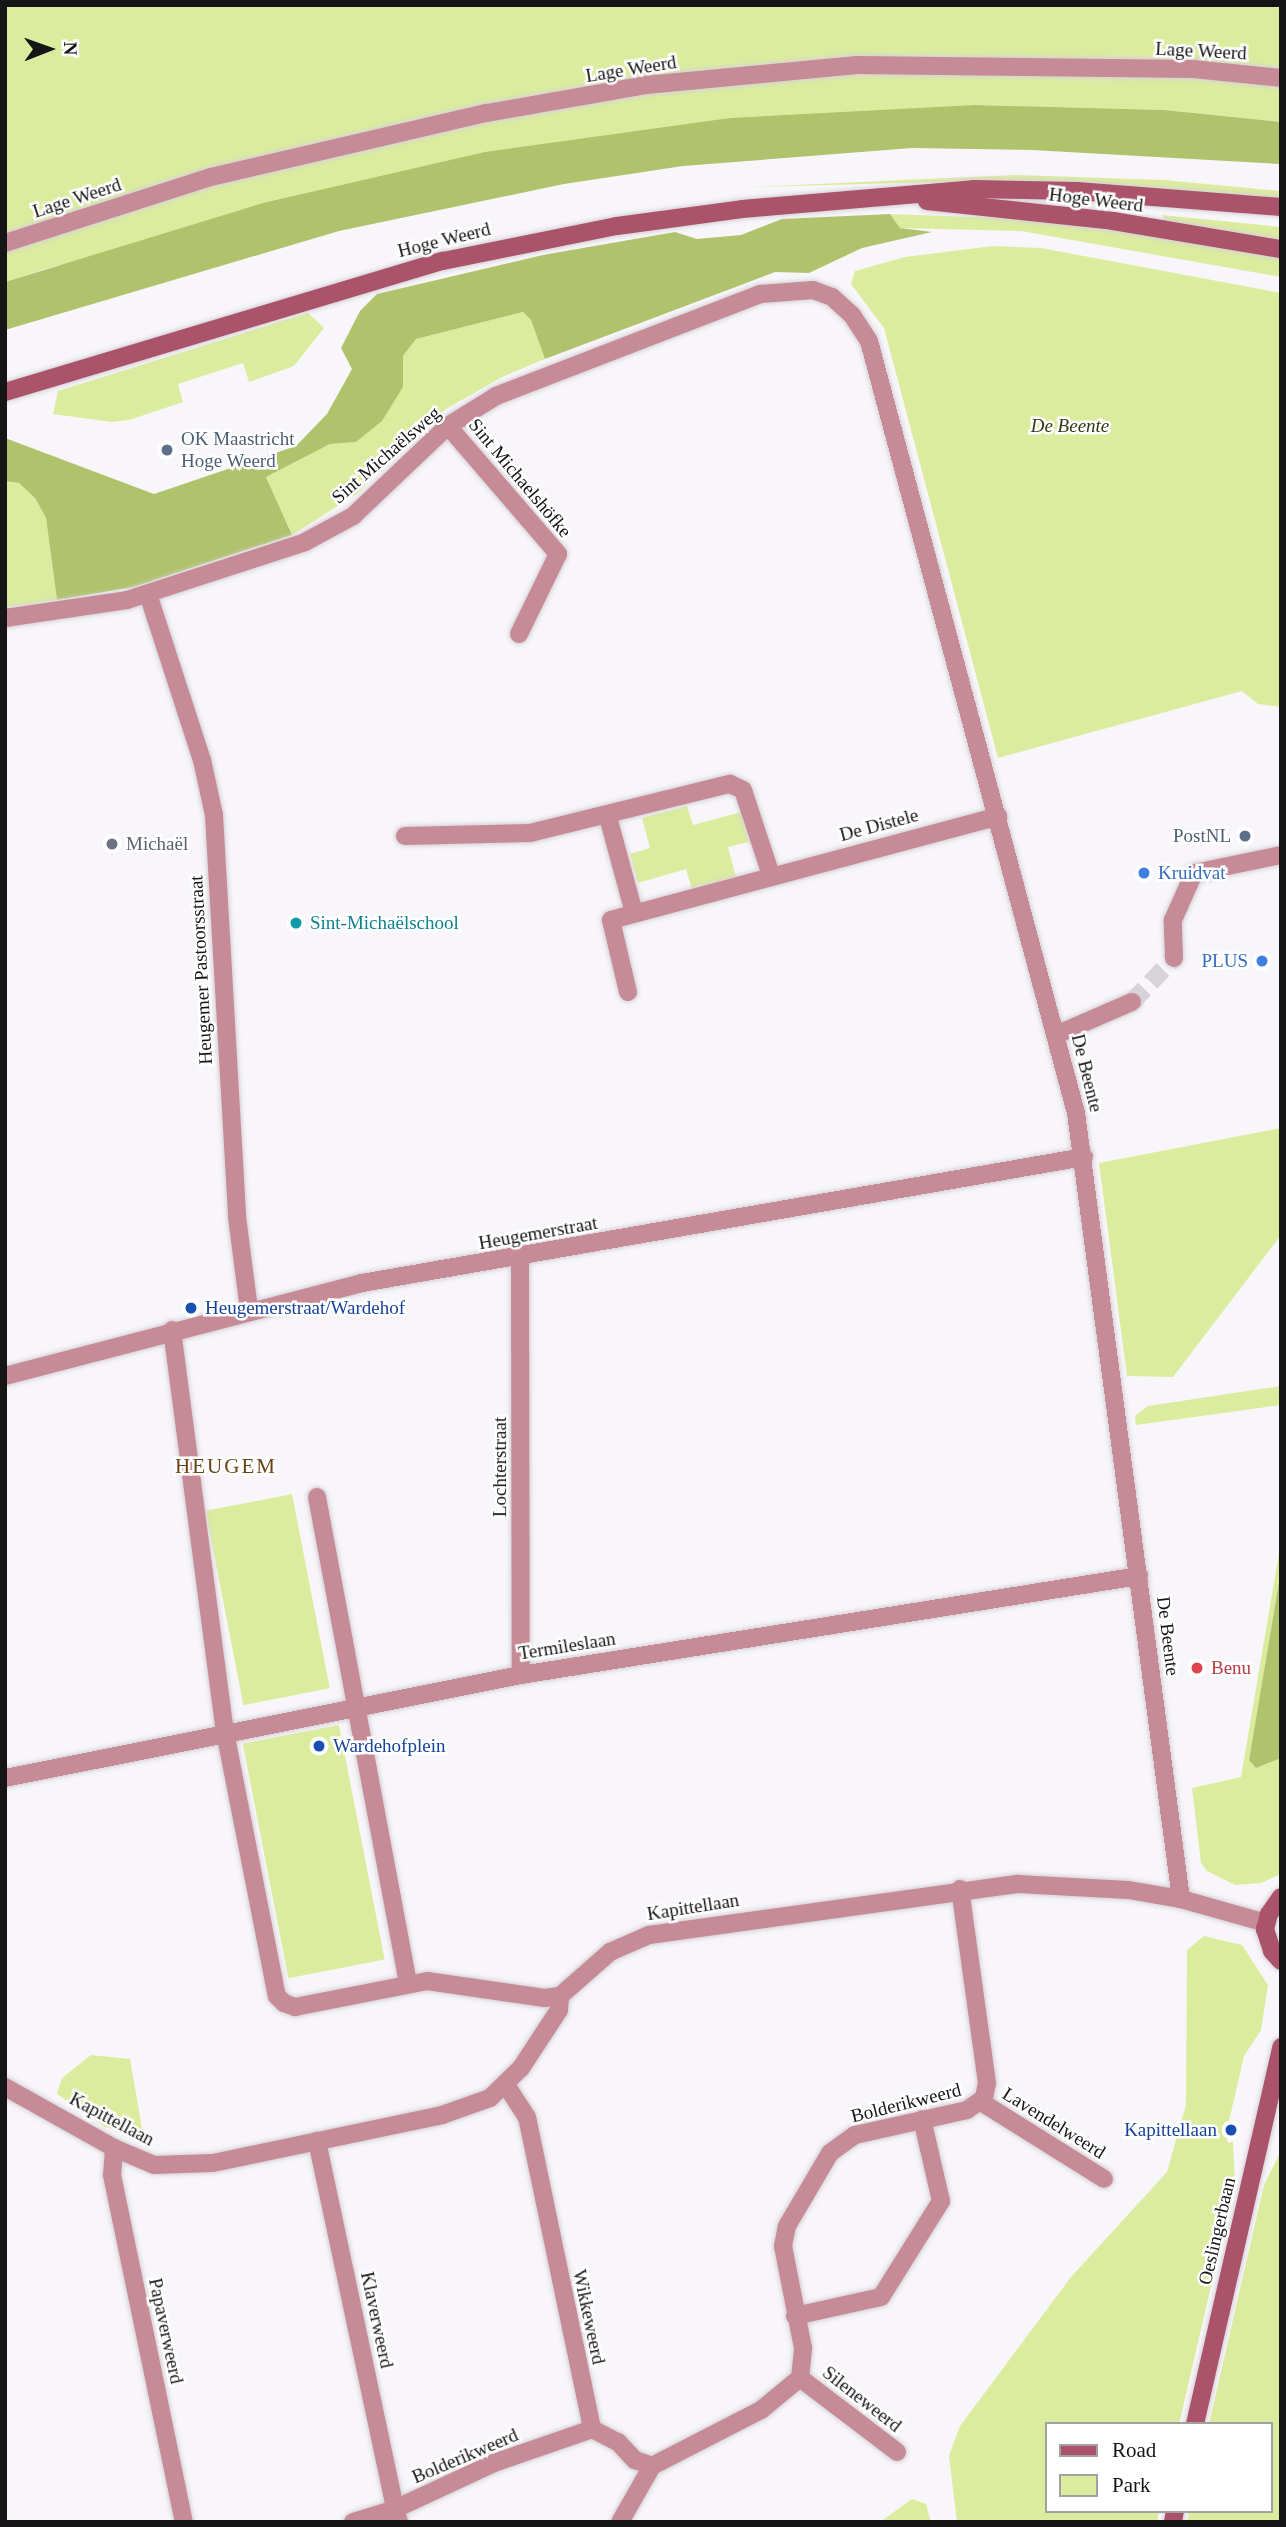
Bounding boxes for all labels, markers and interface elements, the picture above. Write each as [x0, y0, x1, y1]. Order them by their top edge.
north arrow [14, 14, 84, 84]
street label: Lage Weerd [1155, 37, 1247, 65]
text: N [60, 42, 81, 56]
street label: Lage Weerd [584, 51, 678, 87]
street label: Lage Weerd [30, 173, 124, 223]
street label: Hoge Weerd [1047, 183, 1145, 217]
street label: Hoge Weerd [395, 217, 493, 263]
street label: Sint Michaëlsweg [327, 402, 445, 508]
street label: Sint Michaelshöfke [464, 414, 576, 542]
park label: De Beente [1031, 415, 1109, 437]
place label: OK Maastricht Hoge Weerd [181, 428, 294, 472]
marker: OK Maastricht Hoge Weerd [159, 442, 175, 458]
street label: De Distele [837, 804, 921, 846]
place label: PostNL [1173, 825, 1231, 847]
marker: PostNL [1237, 828, 1253, 844]
place label: Michaël [126, 833, 188, 855]
marker: Michaël [104, 836, 120, 852]
place label: Kruidvat [1158, 862, 1226, 884]
marker: Kruidvat [1136, 865, 1152, 881]
street label: Heugemer Pastoorsstraat [185, 875, 217, 1065]
place label: Sint-Michaëlschool [310, 912, 459, 934]
marker: Sint-Michaëlschool [288, 915, 304, 931]
place label: PLUS [1202, 950, 1248, 972]
marker: PLUS [1254, 953, 1270, 969]
street label: De Beente [1066, 1032, 1108, 1114]
street label: Heugemerstraat [477, 1211, 599, 1255]
place label: Heugemerstraat/Wardehof [205, 1297, 405, 1319]
marker: Heugemerstraat/Wardehof [183, 1300, 199, 1316]
street label: Lochterstraat [489, 1417, 511, 1517]
district label: HEUGEM [176, 1453, 276, 1479]
street label: De Beente [1152, 1595, 1184, 1677]
street label: Termileslaan [517, 1627, 617, 1665]
place label: Benu [1211, 1657, 1251, 1679]
marker: Benu [1189, 1660, 1205, 1676]
place label: Wardehofplein [333, 1735, 445, 1757]
marker: Wardehofplein [311, 1738, 327, 1754]
street label: Kapittellaan [645, 1888, 741, 1926]
street label: Bolderikweerd [848, 2078, 964, 2128]
street label: Lavendelweerd [998, 2082, 1110, 2164]
street label: Kapittellaan [66, 2087, 158, 2151]
place label: Kapittellaan [1124, 2119, 1217, 2141]
marker: Kapittellaan [1223, 2122, 1239, 2138]
street label: Oeslingerbaan [1194, 2175, 1240, 2287]
street label: Wikkeweerd [568, 2268, 610, 2366]
street label: Klaverweerd [356, 2270, 398, 2370]
street label: Papaverweerd [144, 2276, 188, 2386]
street label: Sileneweerd [818, 2361, 906, 2437]
legend [1044, 2422, 1272, 2513]
street label: Bolderikweerd [409, 2423, 521, 2489]
text: Road [1112, 2438, 1156, 2462]
text: Park [1112, 2473, 1151, 2497]

